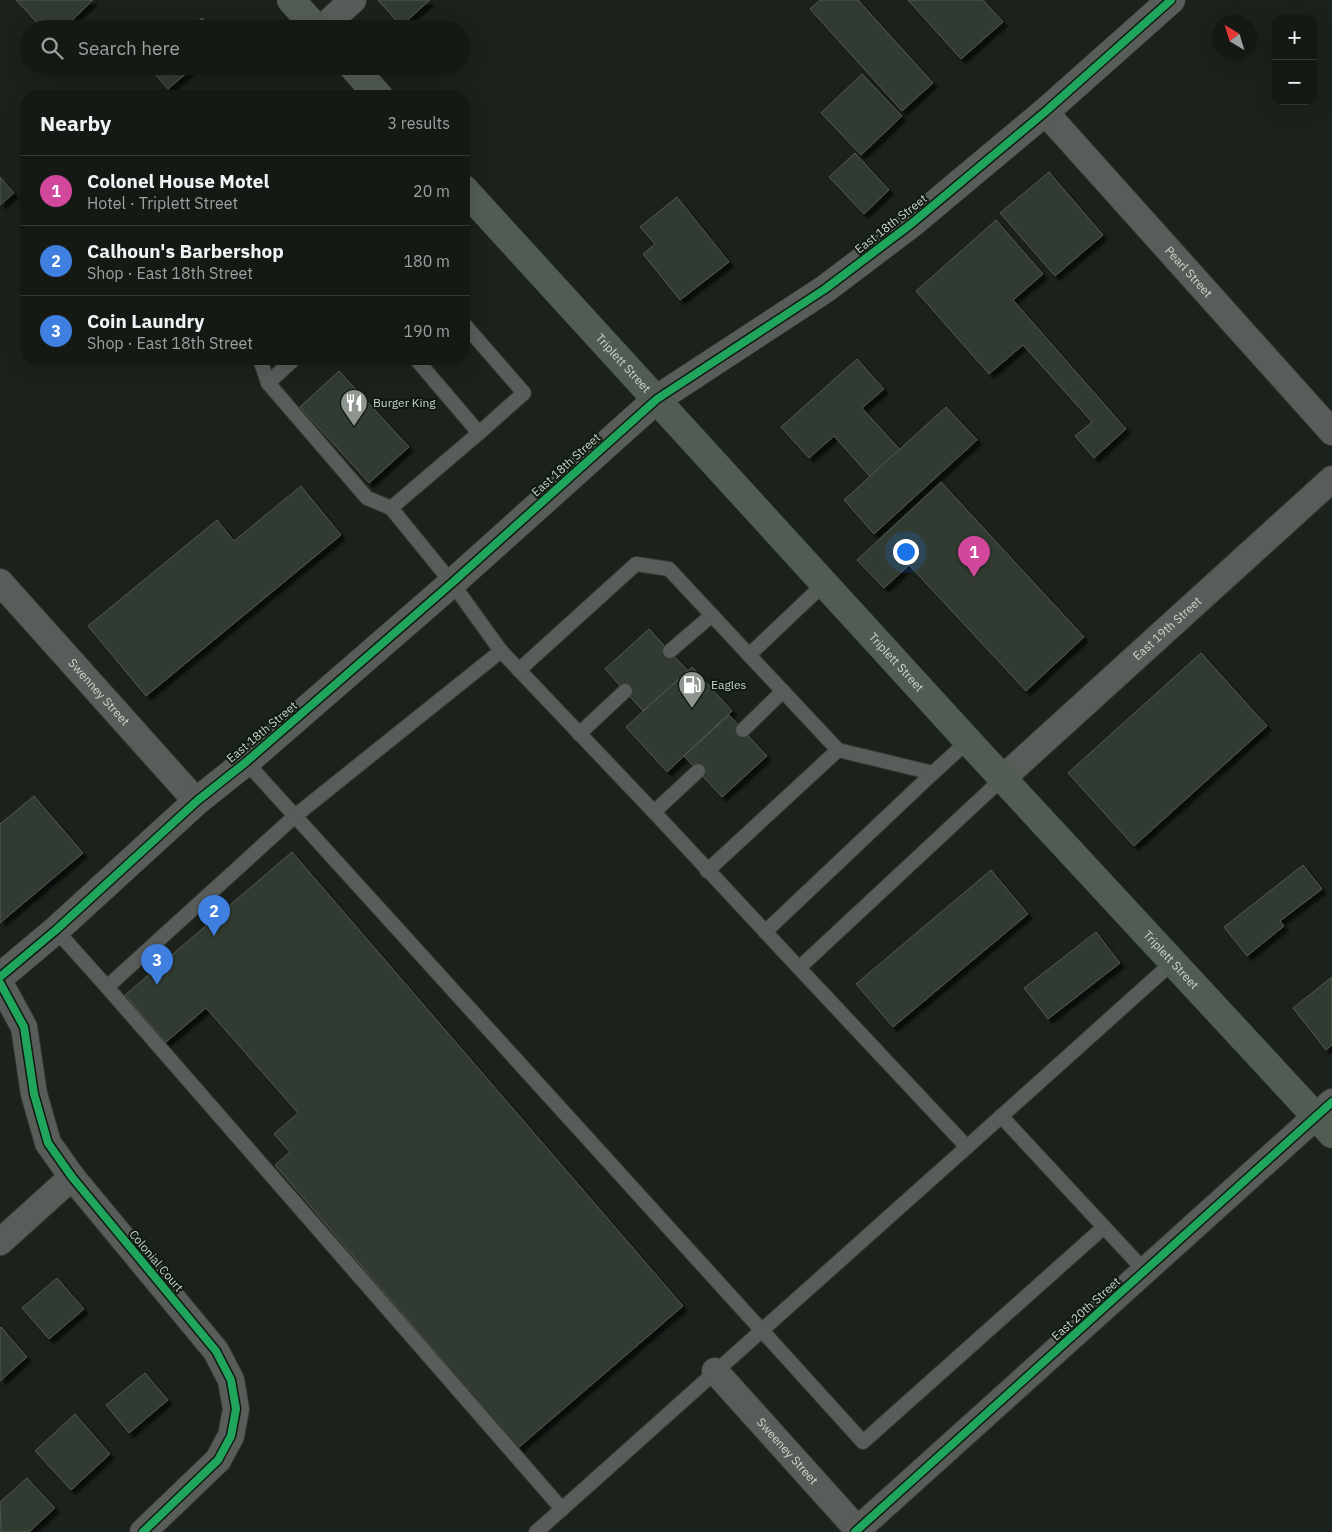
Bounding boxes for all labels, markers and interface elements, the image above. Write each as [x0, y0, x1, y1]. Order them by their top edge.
north arrow [1212, 15, 1257, 60]
map controls [1272, 15, 1317, 105]
button: + [1272, 15, 1317, 60]
search box [20, 20, 470, 75]
icon: search [38, 34, 66, 62]
text: Search here [78, 36, 180, 60]
button: − [1272, 60, 1317, 105]
text: Nearby [40, 109, 111, 137]
text: 3 results [387, 113, 450, 133]
text: Colonel House Motel [87, 169, 269, 193]
text: 1 [51, 181, 61, 201]
text: 20 m [413, 181, 450, 201]
street label: East 18th Street [852, 191, 930, 256]
text: Hotel · Triplett Street [87, 193, 238, 213]
text: Calhoun's Barbershop [87, 239, 284, 263]
street label: Pearl Street [1162, 243, 1216, 300]
text: 2 [51, 251, 61, 271]
text: 180 m [403, 251, 450, 271]
text: Shop · East 18th Street [87, 263, 253, 283]
text: Coin Laundry [87, 309, 204, 333]
text: 3 [51, 321, 61, 341]
text: 190 m [403, 321, 450, 341]
street label: Triplett Street [593, 330, 654, 396]
text: Shop · East 18th Street [87, 333, 253, 353]
restaurant icon: Burger King [339, 388, 369, 427]
place label: Burger King [373, 395, 436, 410]
street label: East 18th Street [528, 430, 603, 499]
pin: 1 [958, 536, 990, 577]
your location [893, 539, 919, 565]
street label: East 19th Street [1130, 593, 1204, 663]
street label: Triplett Street [866, 629, 927, 695]
street label: Swenney Street [65, 655, 133, 729]
fuel station icon: Eagles [677, 670, 707, 709]
place label: Eagles [711, 677, 747, 692]
street label: East 18th Street [223, 698, 300, 765]
pin: 2 [198, 895, 230, 936]
street label: Triplett Street [1140, 927, 1202, 992]
pin: 3 [141, 944, 173, 985]
street label: Colonial Court [126, 1227, 187, 1295]
street label: East 20th Street [1048, 1274, 1123, 1343]
street label: Sweeney Street [754, 1415, 821, 1487]

